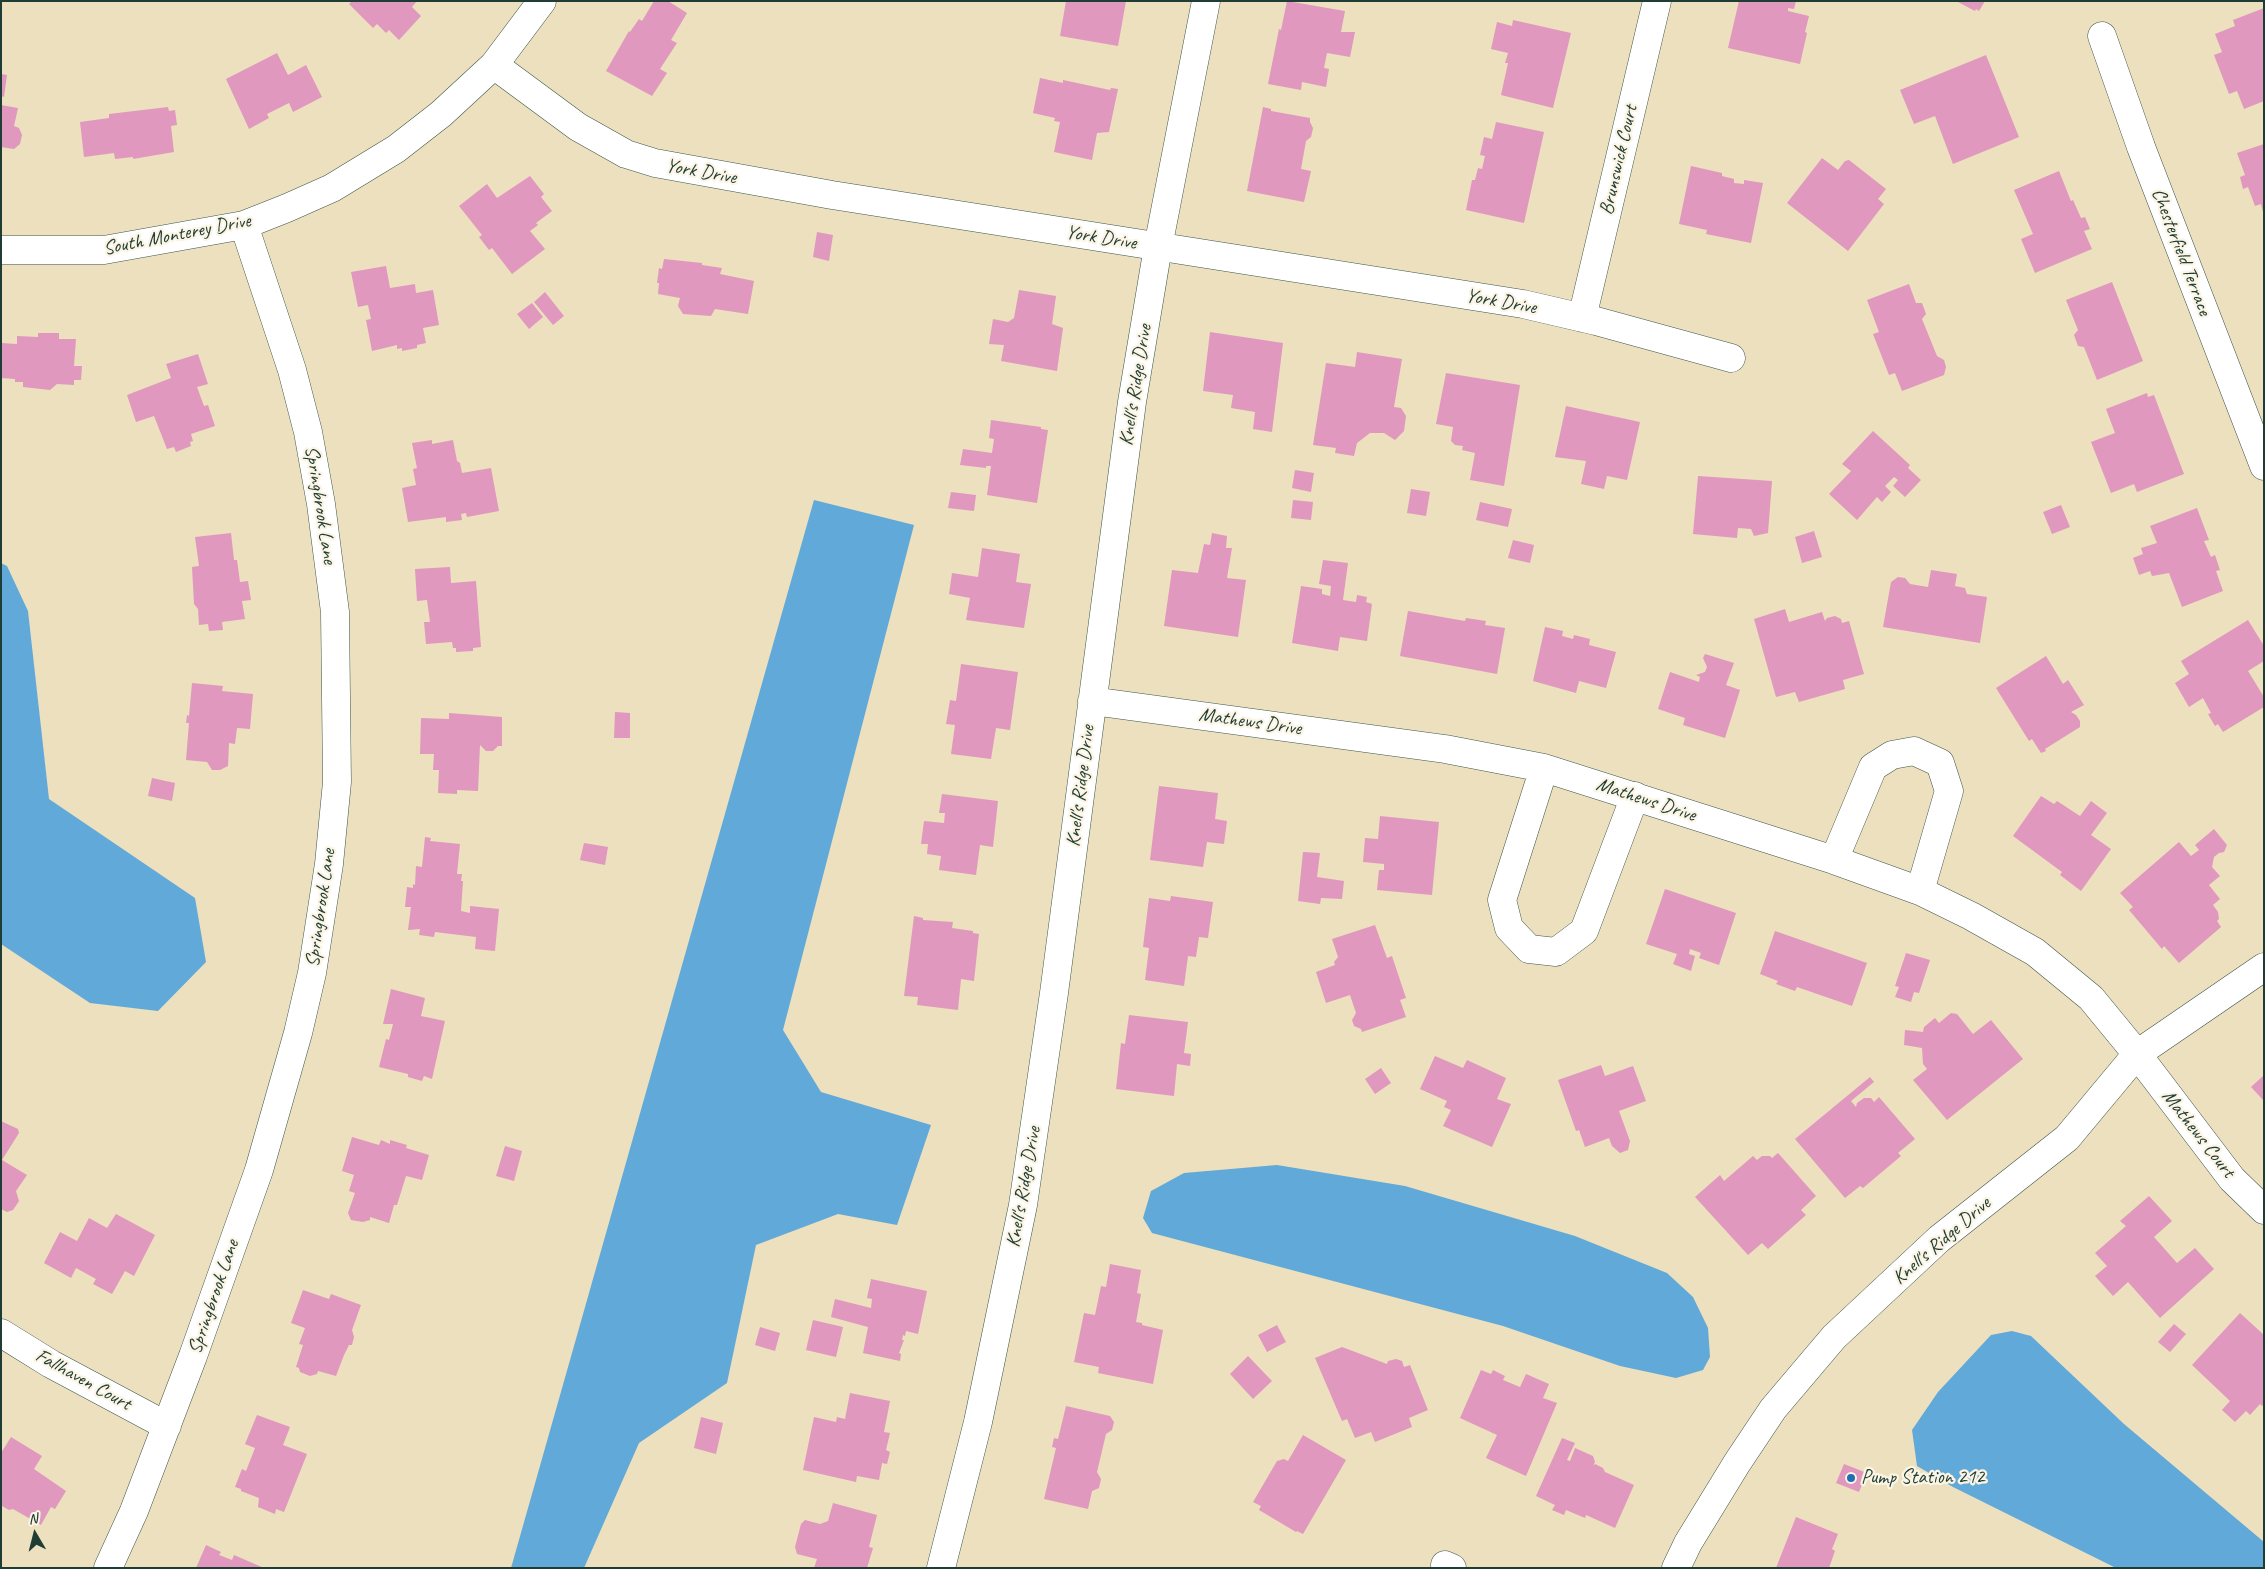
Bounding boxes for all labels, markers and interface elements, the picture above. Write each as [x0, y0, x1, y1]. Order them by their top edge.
street label: Brunswick Court [1595, 103, 1643, 217]
street label: York Drive [664, 154, 738, 190]
street label: Chesterfield Terrace [2146, 185, 2216, 319]
street label: South Monterey Drive [101, 209, 253, 261]
street label: York Drive [1064, 221, 1138, 255]
street label: York Drive [1464, 284, 1538, 320]
street label: Knell's Ridge Drive [1115, 323, 1157, 447]
street label: Springbrook Lane [299, 444, 341, 566]
street label: Mathews Drive [1197, 703, 1303, 741]
street label: Knell's Ridge Drive [1062, 724, 1100, 848]
street label: Mathews Drive [1593, 773, 1699, 827]
street label: Springbrook Lane [301, 847, 341, 969]
street label: Mathews Court [2156, 1085, 2240, 1183]
street label: Knell's Ridge Drive [1002, 1125, 1046, 1249]
street label: Knell's Ridge Drive [1888, 1192, 1996, 1290]
street label: Springbrook Lane [183, 1237, 245, 1357]
street label: Fallhaven Court [31, 1344, 135, 1416]
place label: Pump Station 212 [1861, 1466, 1984, 1490]
marker: Pump Station 212 [1845, 1472, 1857, 1484]
north arrow [10, 1509, 60, 1559]
text: N [27, 1510, 38, 1528]

